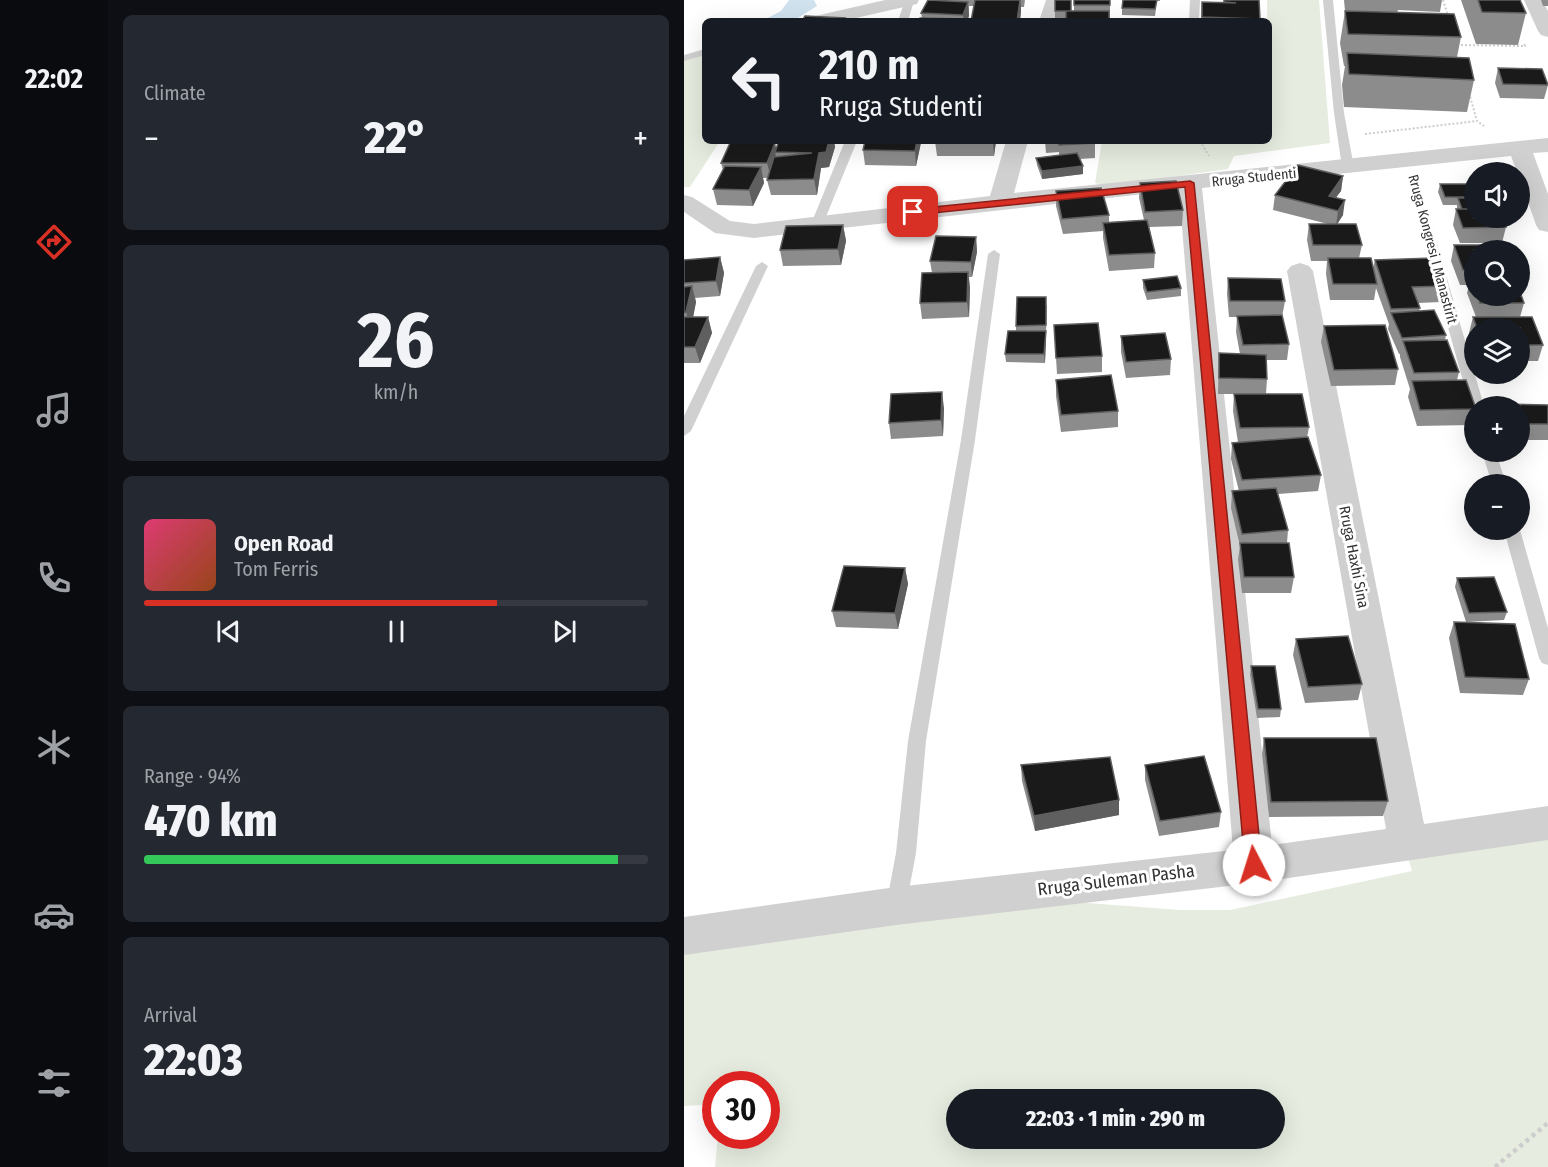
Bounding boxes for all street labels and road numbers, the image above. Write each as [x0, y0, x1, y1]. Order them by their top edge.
street label: Rruga Studenti [1211, 165, 1297, 190]
street label: Rruga Kongresi I Manastirit [1404, 173, 1461, 326]
street label: Rruga Haxhi Sina [1335, 504, 1373, 610]
street label: Rruga Suleman Pasha [1036, 859, 1196, 901]

